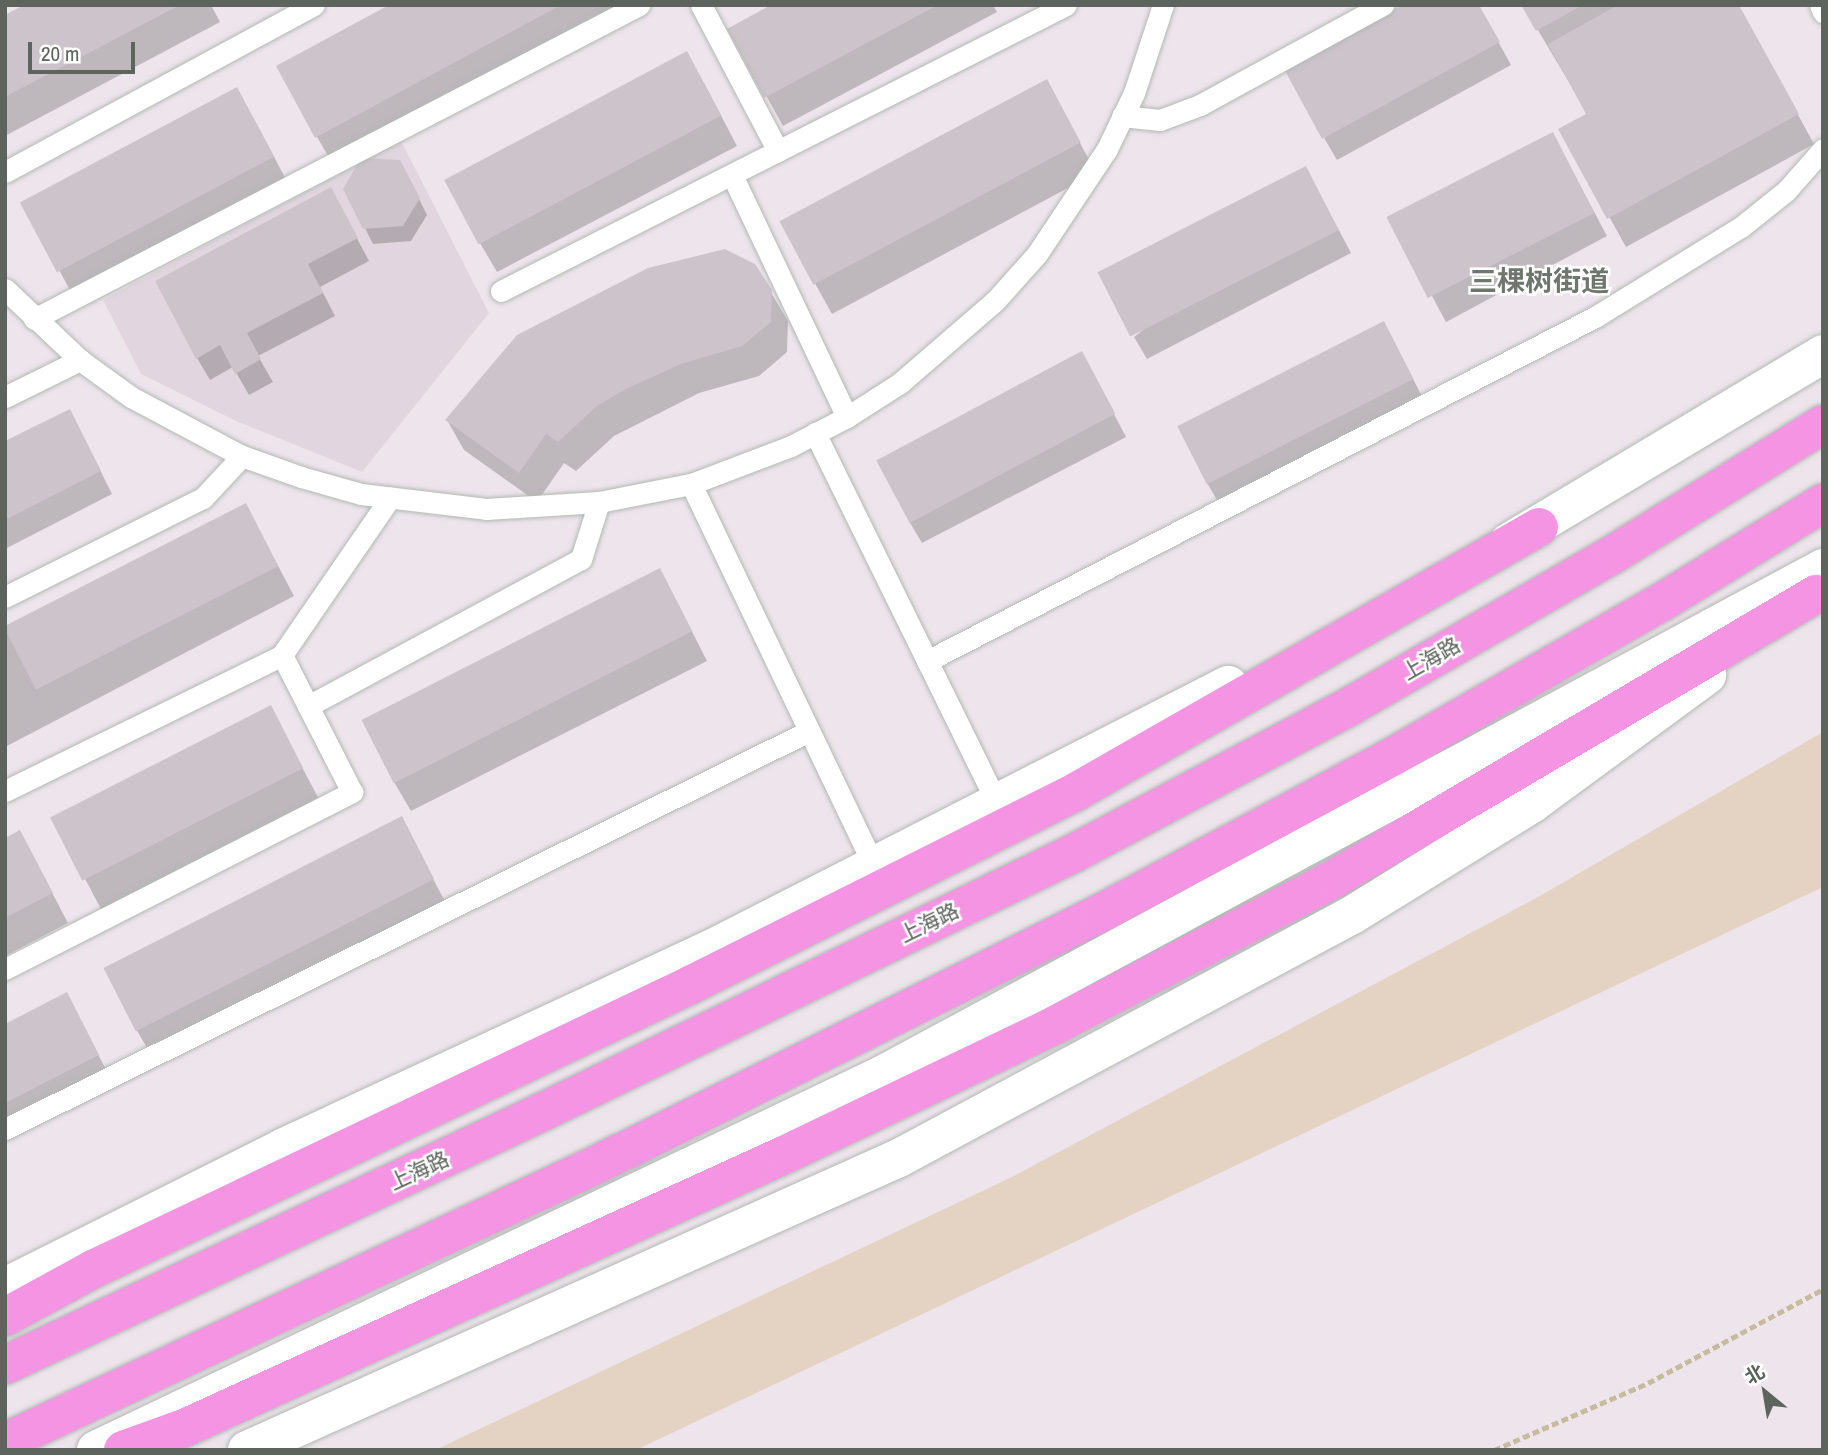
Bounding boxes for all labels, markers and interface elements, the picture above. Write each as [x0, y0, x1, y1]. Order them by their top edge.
scale bar [32, 28, 138, 72]
text: 20 m [41, 39, 79, 68]
district label: 三棵树街道 [1469, 264, 1609, 298]
street label: 上海路 [1397, 632, 1465, 686]
street label: 上海路 [895, 898, 963, 948]
street label: 上海路 [385, 1146, 453, 1196]
north arrow [1730, 1357, 1800, 1427]
text: 北 [1740, 1358, 1769, 1390]

